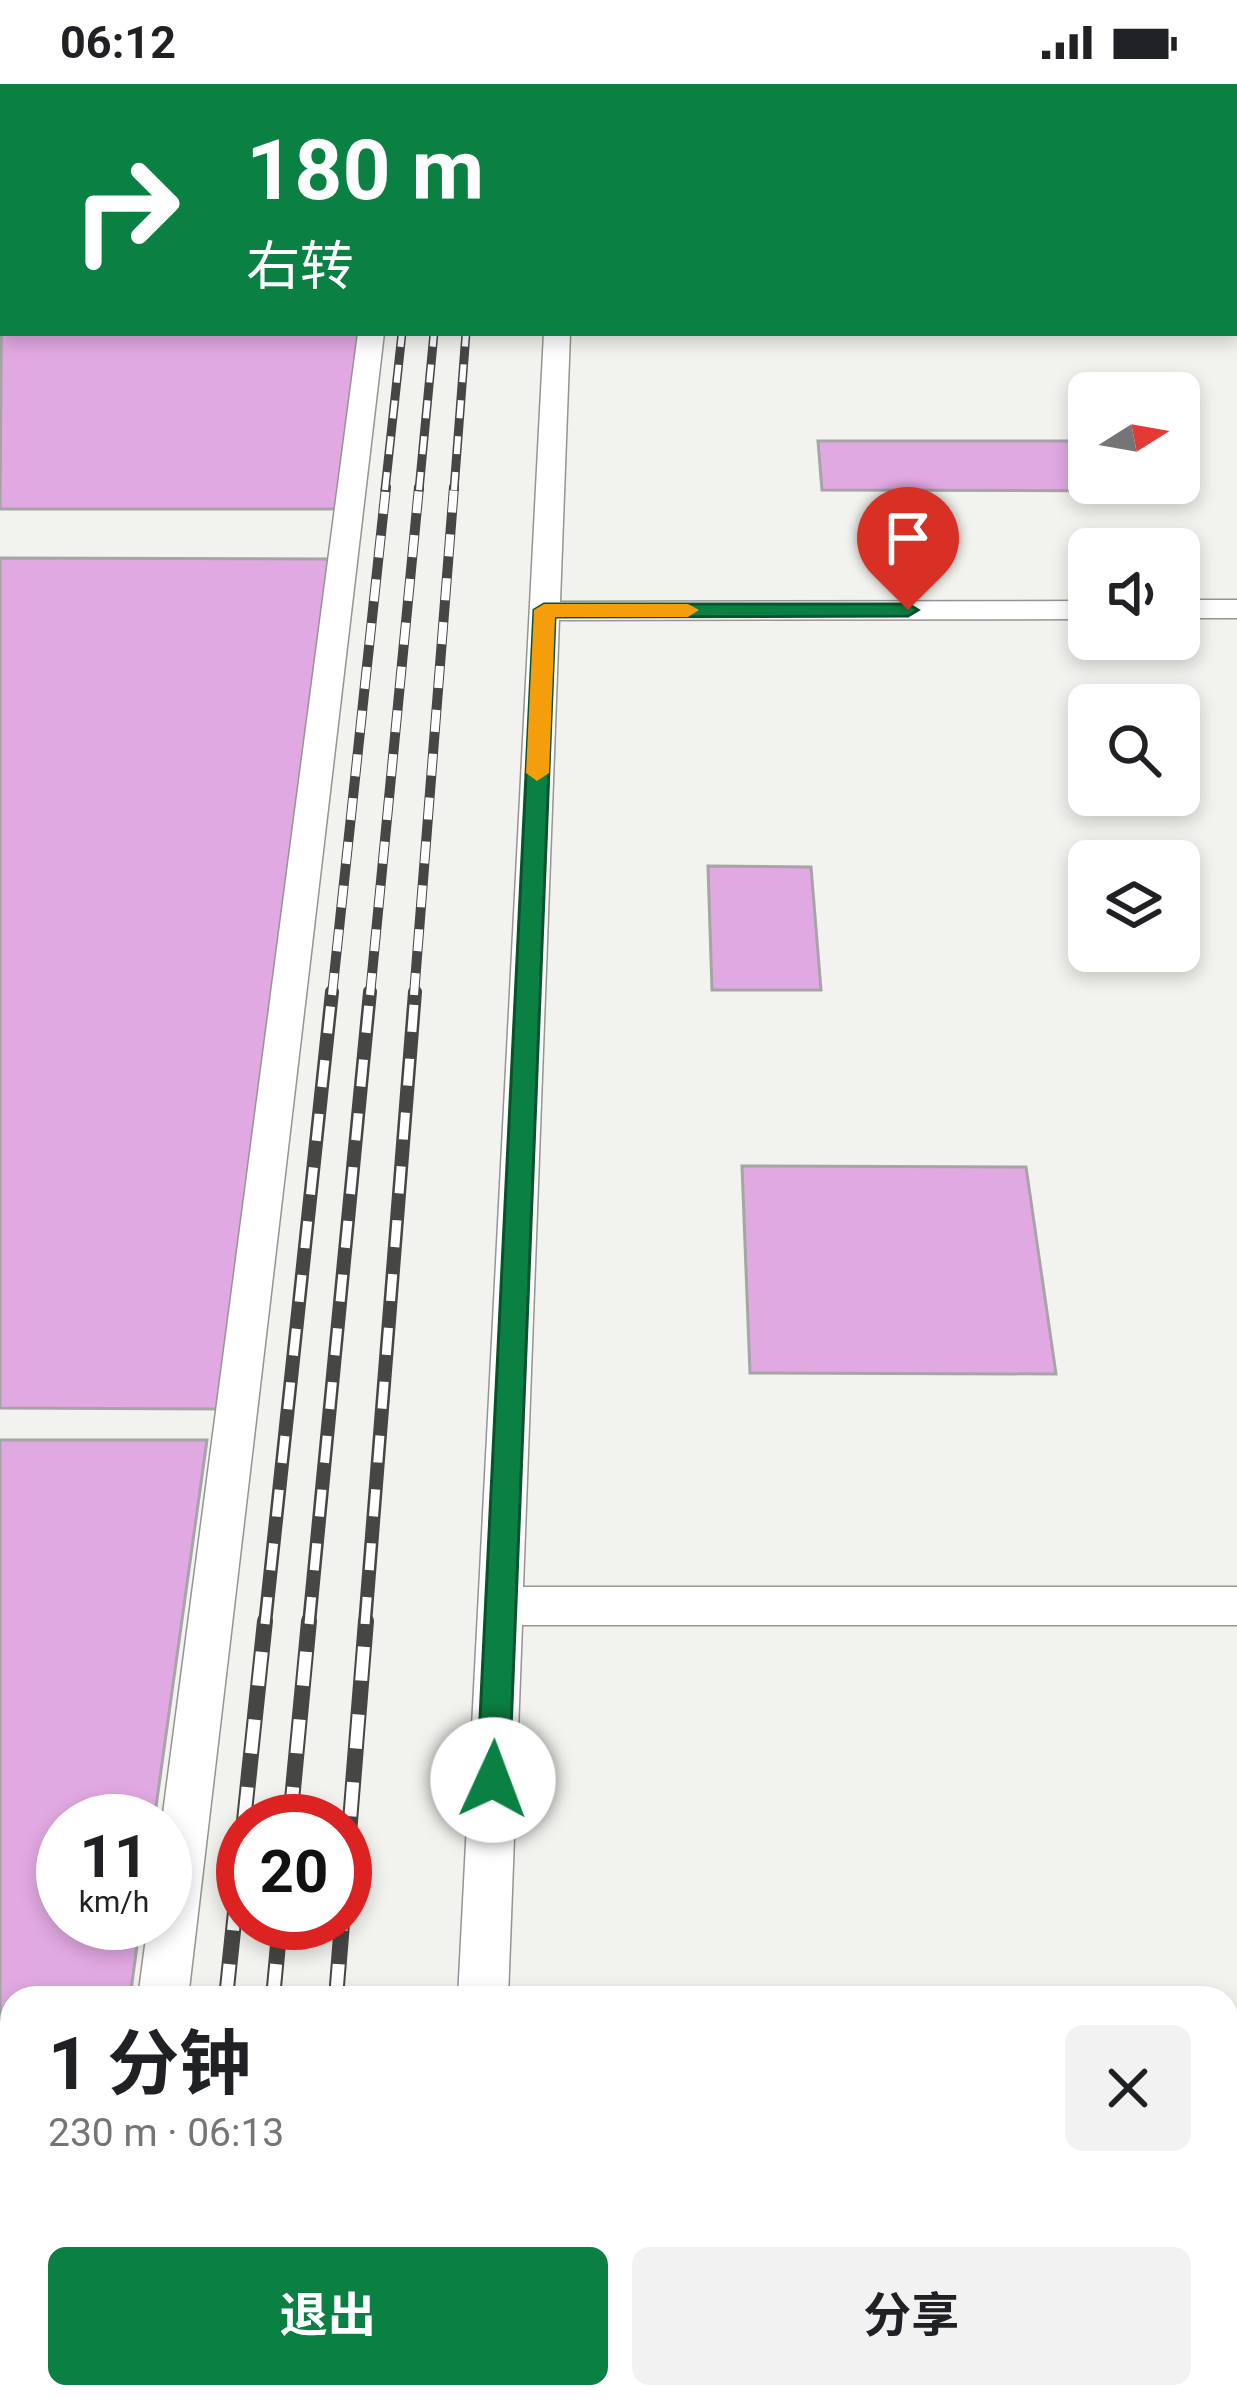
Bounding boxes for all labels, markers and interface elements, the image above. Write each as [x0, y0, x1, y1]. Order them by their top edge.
text: 06:12 [60, 16, 176, 69]
text: 180 m [246, 121, 484, 220]
icon: right [48, 132, 204, 288]
text: 右转 [246, 235, 354, 298]
north arrow [1068, 372, 1200, 504]
map controls [1068, 372, 1200, 972]
pin [857, 487, 959, 610]
icon: arrive [875, 505, 941, 571]
button: sound [1068, 528, 1200, 660]
button: search [1068, 684, 1200, 816]
button: layers [1068, 840, 1200, 972]
position arrow [430, 1717, 556, 1843]
speed limit sign: 20 [216, 1794, 372, 1950]
text: 11 [80, 1821, 148, 1892]
text: km/h [79, 1884, 149, 1919]
text: 1 分钟 [48, 2022, 251, 2107]
button: close [1065, 2025, 1191, 2151]
text: 230 m · 06:13 [48, 2110, 284, 2156]
button: 退出 [48, 2247, 608, 2385]
button: 分享 [632, 2247, 1191, 2385]

